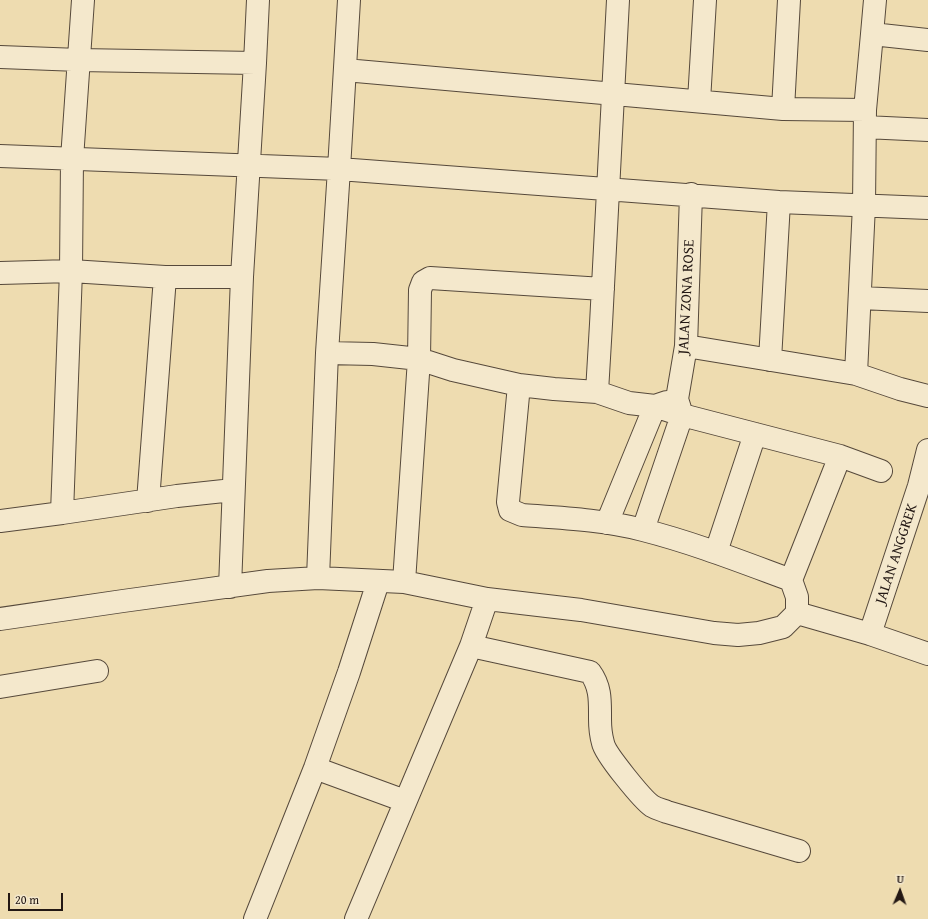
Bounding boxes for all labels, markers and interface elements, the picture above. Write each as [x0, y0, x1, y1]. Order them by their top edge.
street label: JALAN ZONA ROSE [675, 239, 699, 355]
street label: JALAN ANGGREK [872, 501, 922, 607]
north arrow [880, 871, 920, 911]
text: U [896, 871, 904, 887]
scale bar [10, 885, 65, 911]
text: 20 m [15, 891, 39, 908]

